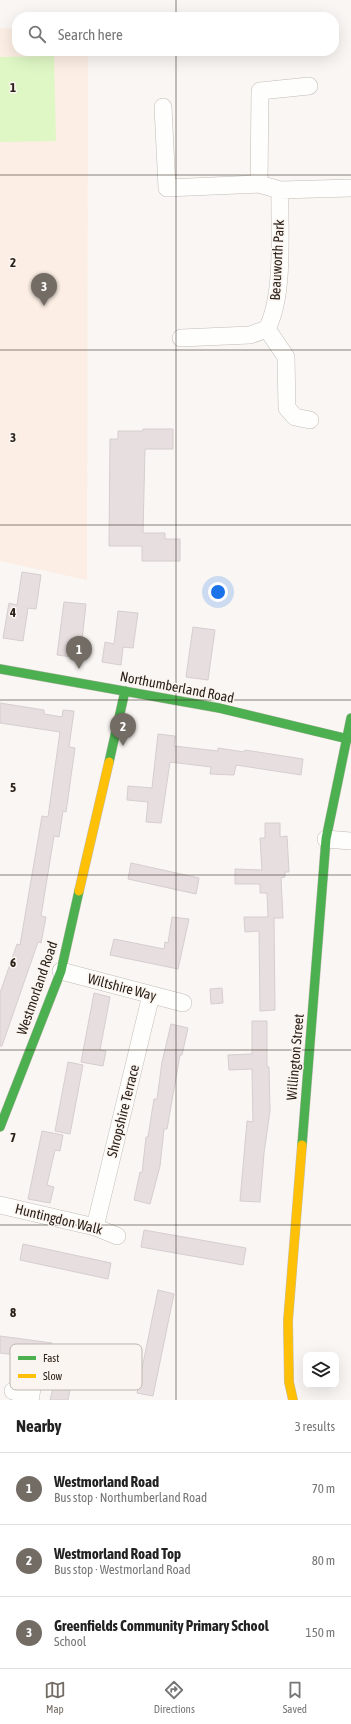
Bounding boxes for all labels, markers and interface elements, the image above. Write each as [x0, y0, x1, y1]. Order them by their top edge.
search box [12, 12, 339, 56]
icon: search [26, 23, 48, 45]
text: Search here [58, 26, 123, 43]
text: 1 [10, 80, 16, 95]
street label: Beauworth Park [267, 219, 287, 301]
text: 2 [10, 255, 16, 270]
pin: 3 [31, 273, 57, 306]
text: 3 [10, 430, 16, 445]
your location [208, 582, 228, 602]
text: 4 [9, 605, 16, 620]
pin: 1 [66, 636, 92, 669]
street label: Northumberland Road [119, 668, 235, 706]
pin: 2 [110, 713, 136, 746]
text: 5 [10, 780, 16, 795]
street label: Westmorland Road [13, 939, 61, 1037]
text: 6 [10, 955, 16, 970]
street label: Wiltshire Way [86, 970, 158, 1004]
street label: Willington Street [283, 1013, 307, 1101]
street label: Shropshire Terrace [104, 1063, 142, 1159]
text: 7 [10, 1130, 16, 1145]
street label: Huntingdon Walk [14, 1200, 104, 1238]
text: 8 [10, 1305, 16, 1320]
legend [10, 1344, 142, 1390]
text: Fast [43, 1352, 59, 1364]
map controls [303, 1352, 339, 1388]
button: layers [303, 1352, 339, 1388]
text: Slow [43, 1370, 62, 1382]
text: Nearby [16, 1416, 62, 1436]
text: 3 results [295, 1419, 335, 1434]
text: Westmorland Road [54, 1473, 159, 1490]
text: 1 [26, 1481, 32, 1496]
text: 70 m [312, 1481, 335, 1496]
text: Bus stop · Northumberland Road [54, 1490, 207, 1505]
text: Westmorland Road Top [54, 1545, 181, 1562]
text: 2 [26, 1553, 32, 1568]
text: 80 m [312, 1553, 335, 1568]
text: Bus stop · Westmorland Road [54, 1562, 191, 1577]
text: Greenfields Community Primary School [54, 1617, 269, 1634]
text: 3 [26, 1625, 32, 1640]
text: 150 m [306, 1625, 335, 1640]
text: School [54, 1634, 86, 1649]
tab: Map [44, 1679, 66, 1715]
tab: Directions [154, 1679, 195, 1715]
tab: Saved [283, 1679, 307, 1715]

